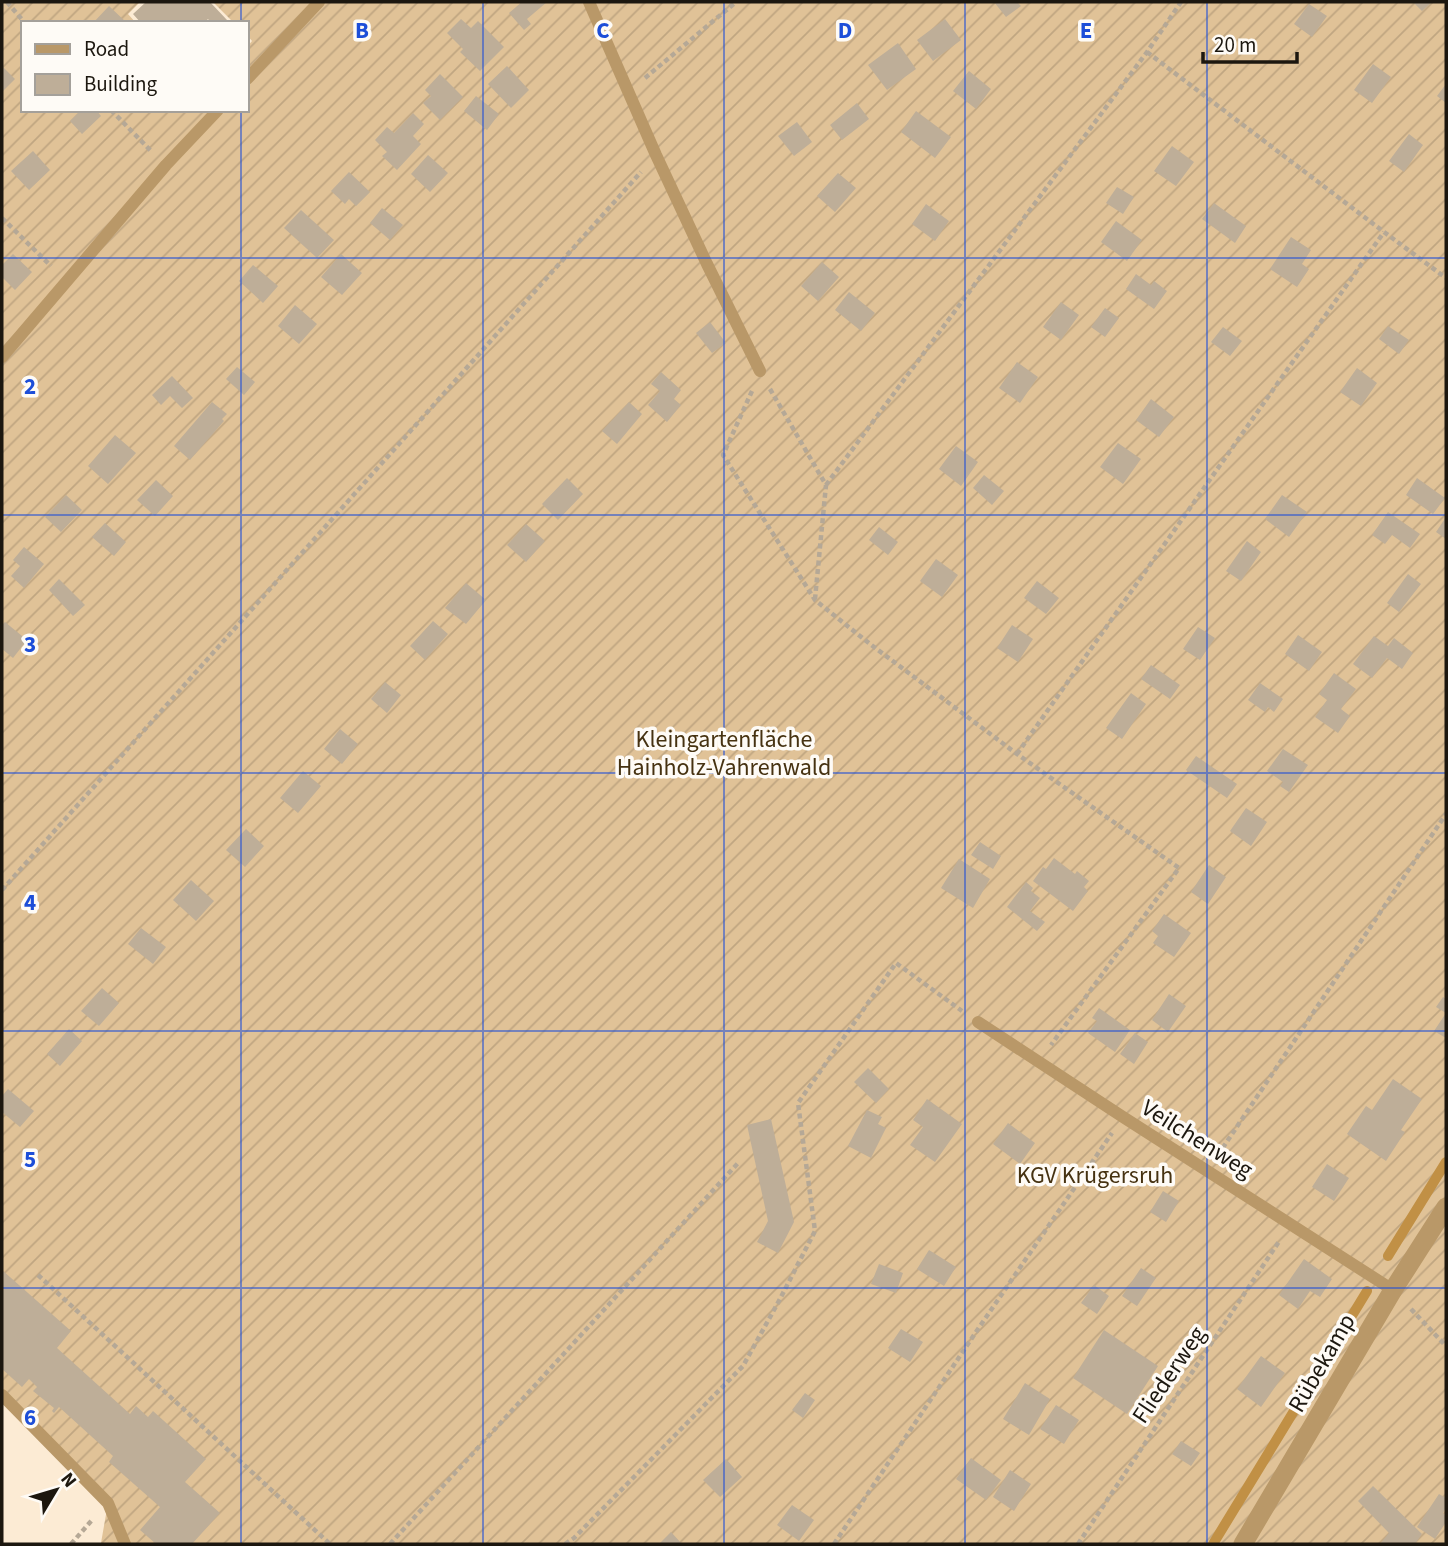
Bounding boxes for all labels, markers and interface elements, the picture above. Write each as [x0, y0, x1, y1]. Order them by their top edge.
text: B [355, 14, 369, 47]
text: C [596, 14, 610, 47]
text: D [838, 14, 852, 47]
text: E [1080, 14, 1092, 47]
legend [21, 21, 248, 112]
scale bar [1203, 21, 1298, 65]
text: 20 m [1214, 30, 1256, 60]
text: Road [84, 34, 129, 64]
text: Building [84, 69, 158, 99]
text: 2 [24, 370, 36, 403]
text: 3 [24, 628, 36, 661]
park label: Kleingartenfläche Hainholz-Vahrenwald [617, 722, 831, 785]
text: 4 [24, 886, 36, 919]
street label: Veilchenweg [1134, 1091, 1260, 1187]
text: 5 [24, 1143, 36, 1176]
park label: KGV Krügersruh [1017, 1158, 1173, 1193]
street label: Rübekamp [1280, 1307, 1364, 1419]
street label: Fliederweg [1124, 1319, 1214, 1431]
text: 6 [24, 1401, 36, 1434]
north arrow [21, 1455, 91, 1525]
text: N [54, 1467, 83, 1494]

